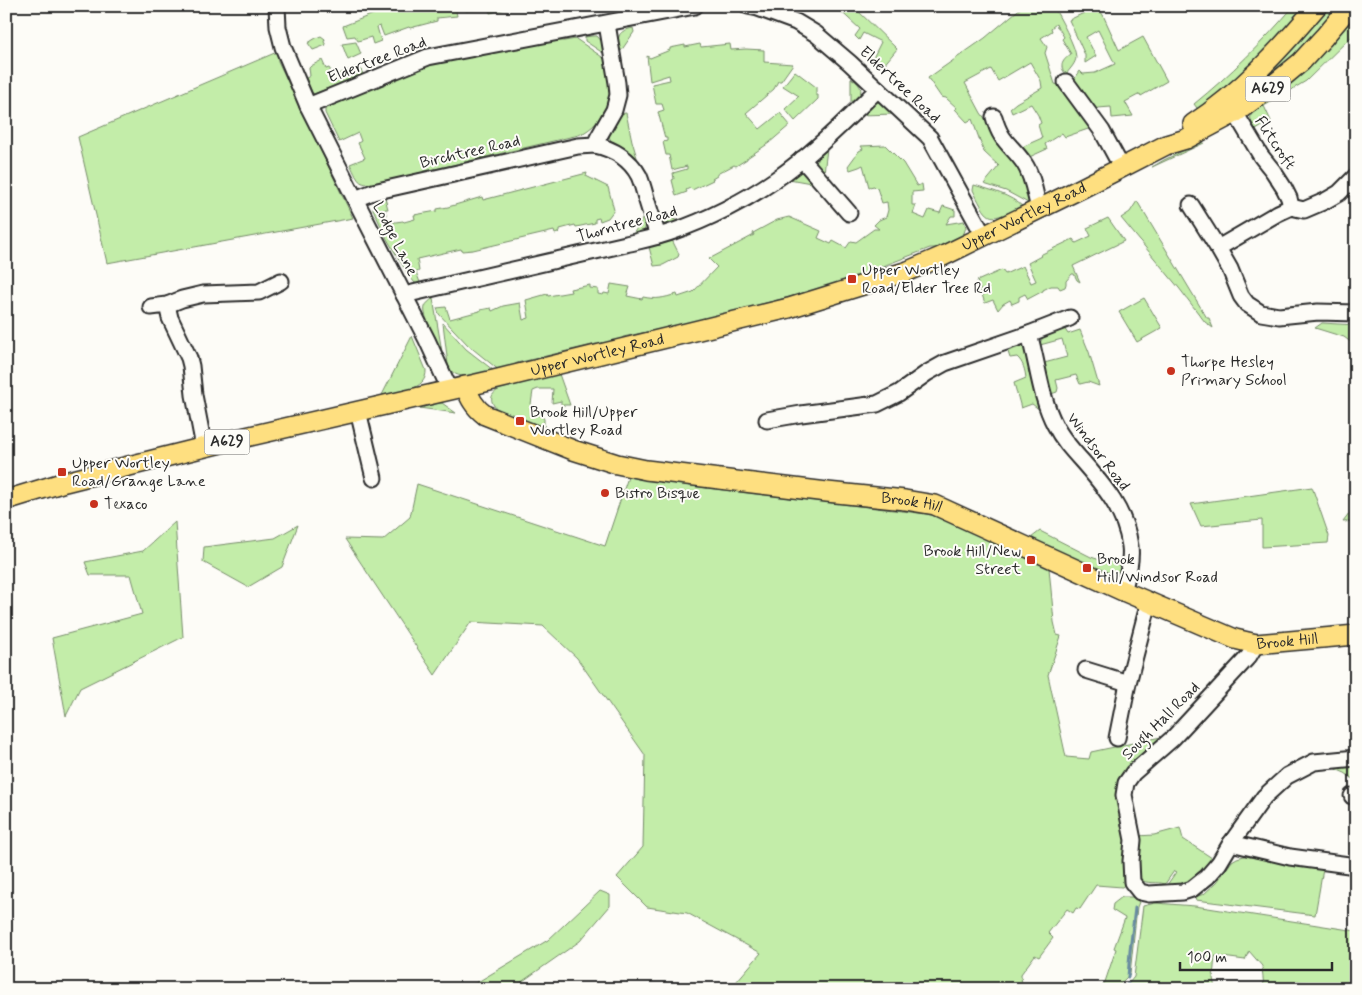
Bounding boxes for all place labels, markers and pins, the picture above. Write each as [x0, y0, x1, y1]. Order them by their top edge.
place label: Upper Wortley Road/Elder Tree Rd [862, 260, 991, 299]
marker: Upper Wortley Road/Elder Tree Rd [846, 273, 858, 285]
place label: Thorpe Hesley Primary School [1181, 352, 1287, 391]
marker: Thorpe Hesley Primary School [1165, 365, 1177, 377]
place label: Brook Hill/Upper Wortley Road [530, 402, 638, 441]
marker: Brook Hill/Upper Wortley Road [514, 415, 526, 427]
place label: Upper Wortley Road/Grange Lane [72, 453, 206, 492]
marker: Upper Wortley Road/Grange Lane [56, 466, 68, 478]
place label: Bistro Bisque [615, 483, 700, 504]
marker: Bistro Bisque [599, 487, 611, 499]
place label: Texaco [104, 494, 148, 515]
marker: Texaco [88, 498, 100, 510]
place label: Brook Hill/New Street [924, 541, 1022, 580]
place label: Brook Hill/Windsor Road [1097, 549, 1218, 588]
marker: Brook Hill/New Street [1025, 554, 1037, 566]
marker: Brook Hill/Windsor Road [1081, 562, 1093, 574]

